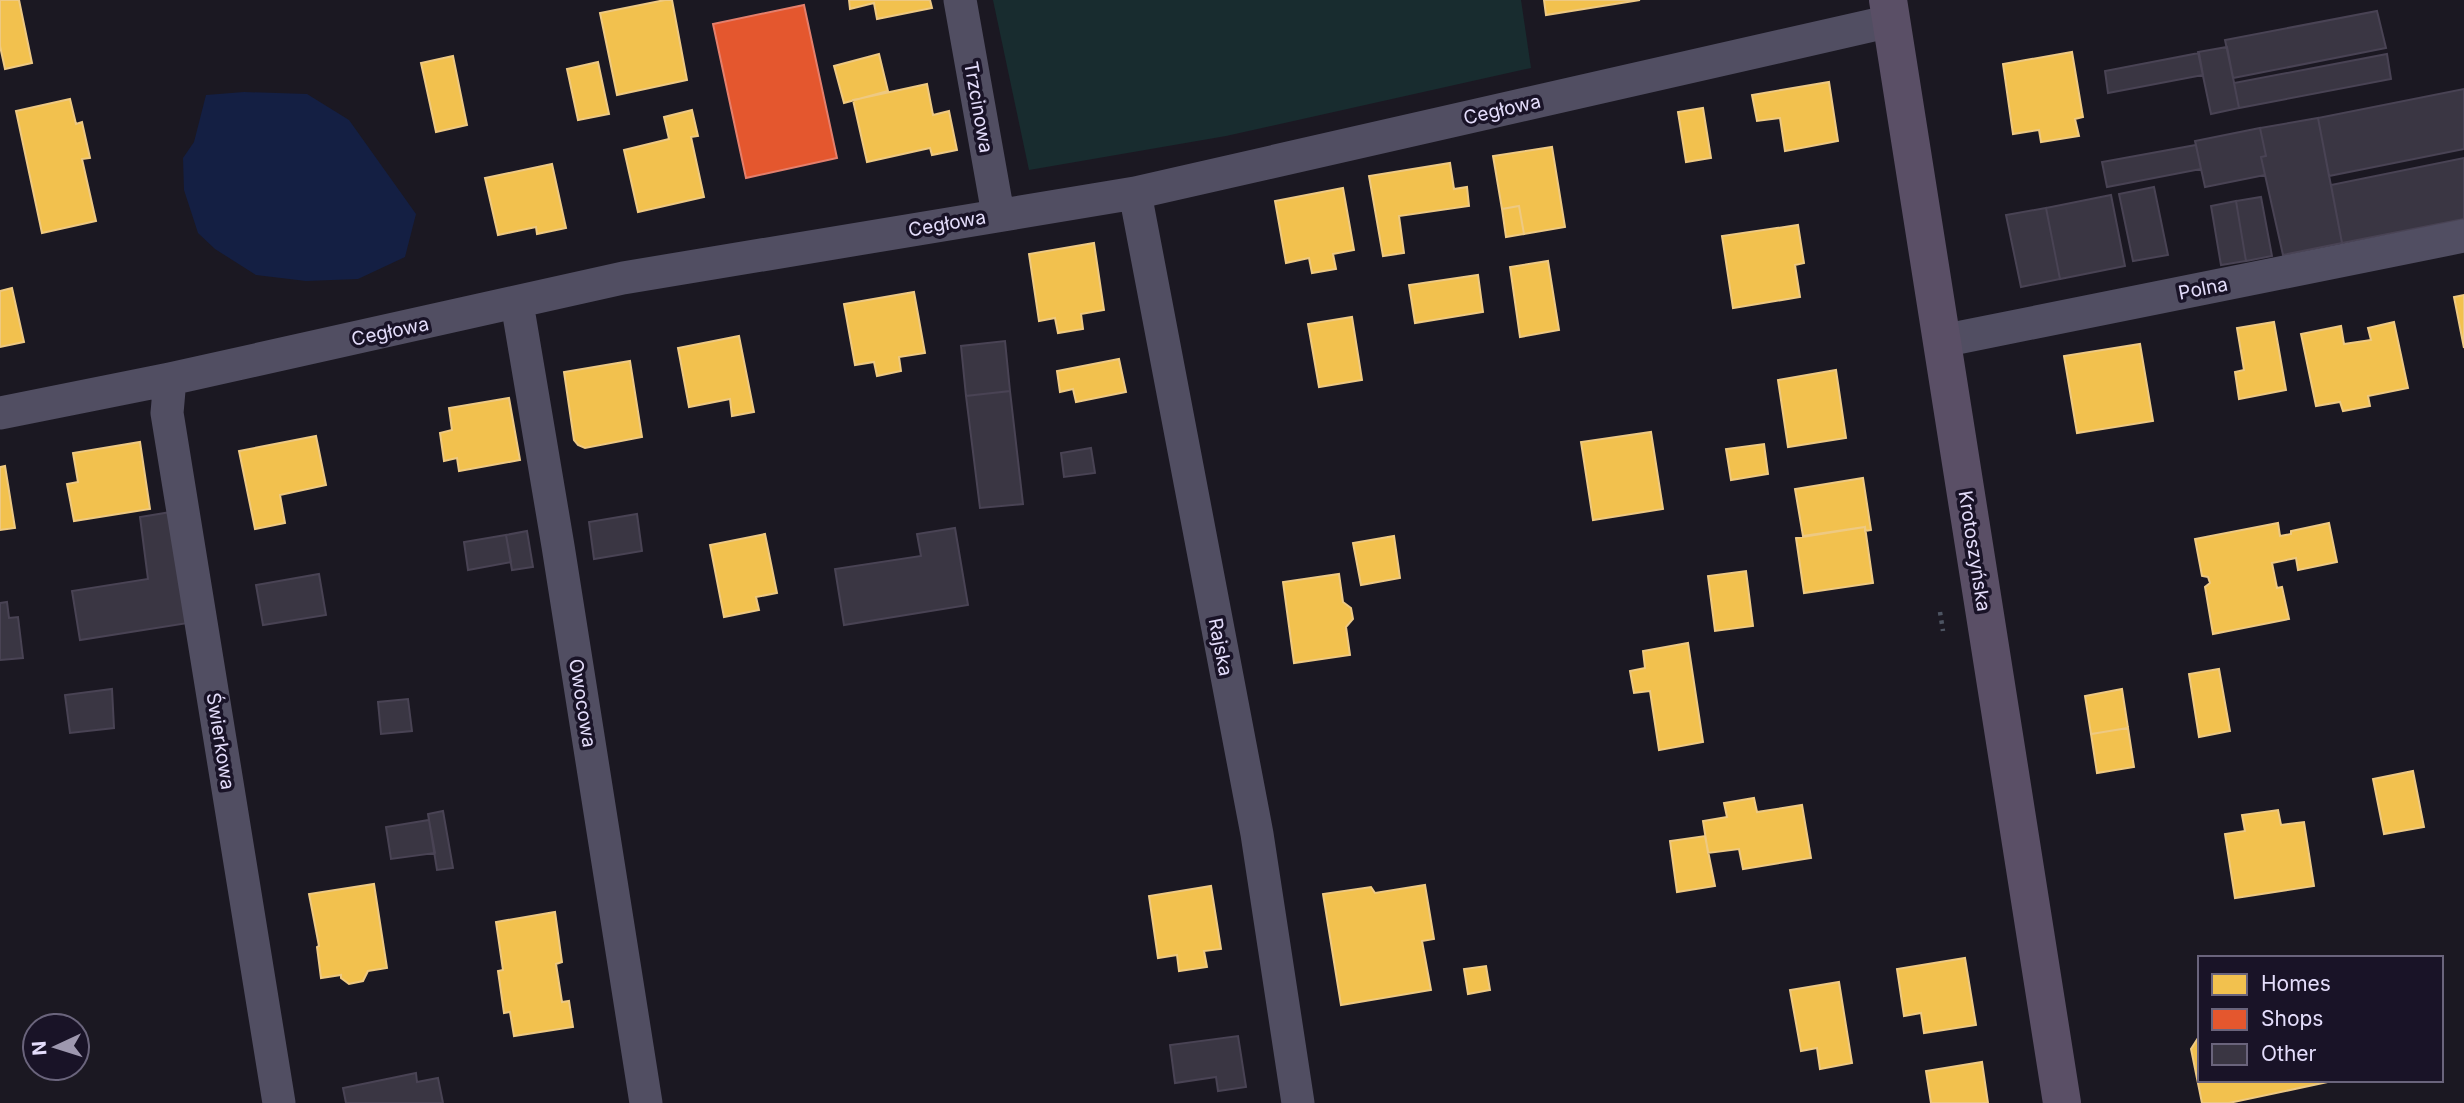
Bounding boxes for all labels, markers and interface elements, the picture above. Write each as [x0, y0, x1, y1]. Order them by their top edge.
street label: Trzcinowa [959, 60, 998, 155]
street label: Cegłowa [1461, 89, 1543, 130]
street label: Cegłowa [906, 205, 988, 242]
street label: Polna [2176, 272, 2230, 305]
street label: Cegłowa [349, 312, 431, 351]
street label: Krotoszyńska [1954, 489, 1995, 613]
street label: Rajska [1204, 616, 1237, 678]
street label: Owocowa [564, 657, 601, 749]
street label: Świerkowa [201, 691, 240, 791]
legend [2198, 956, 2443, 1082]
text: Homes [2261, 971, 2331, 996]
text: Shops [2261, 1006, 2323, 1031]
north arrow [21, 1012, 91, 1082]
text: N [28, 1040, 52, 1056]
text: Other [2261, 1041, 2317, 1066]

